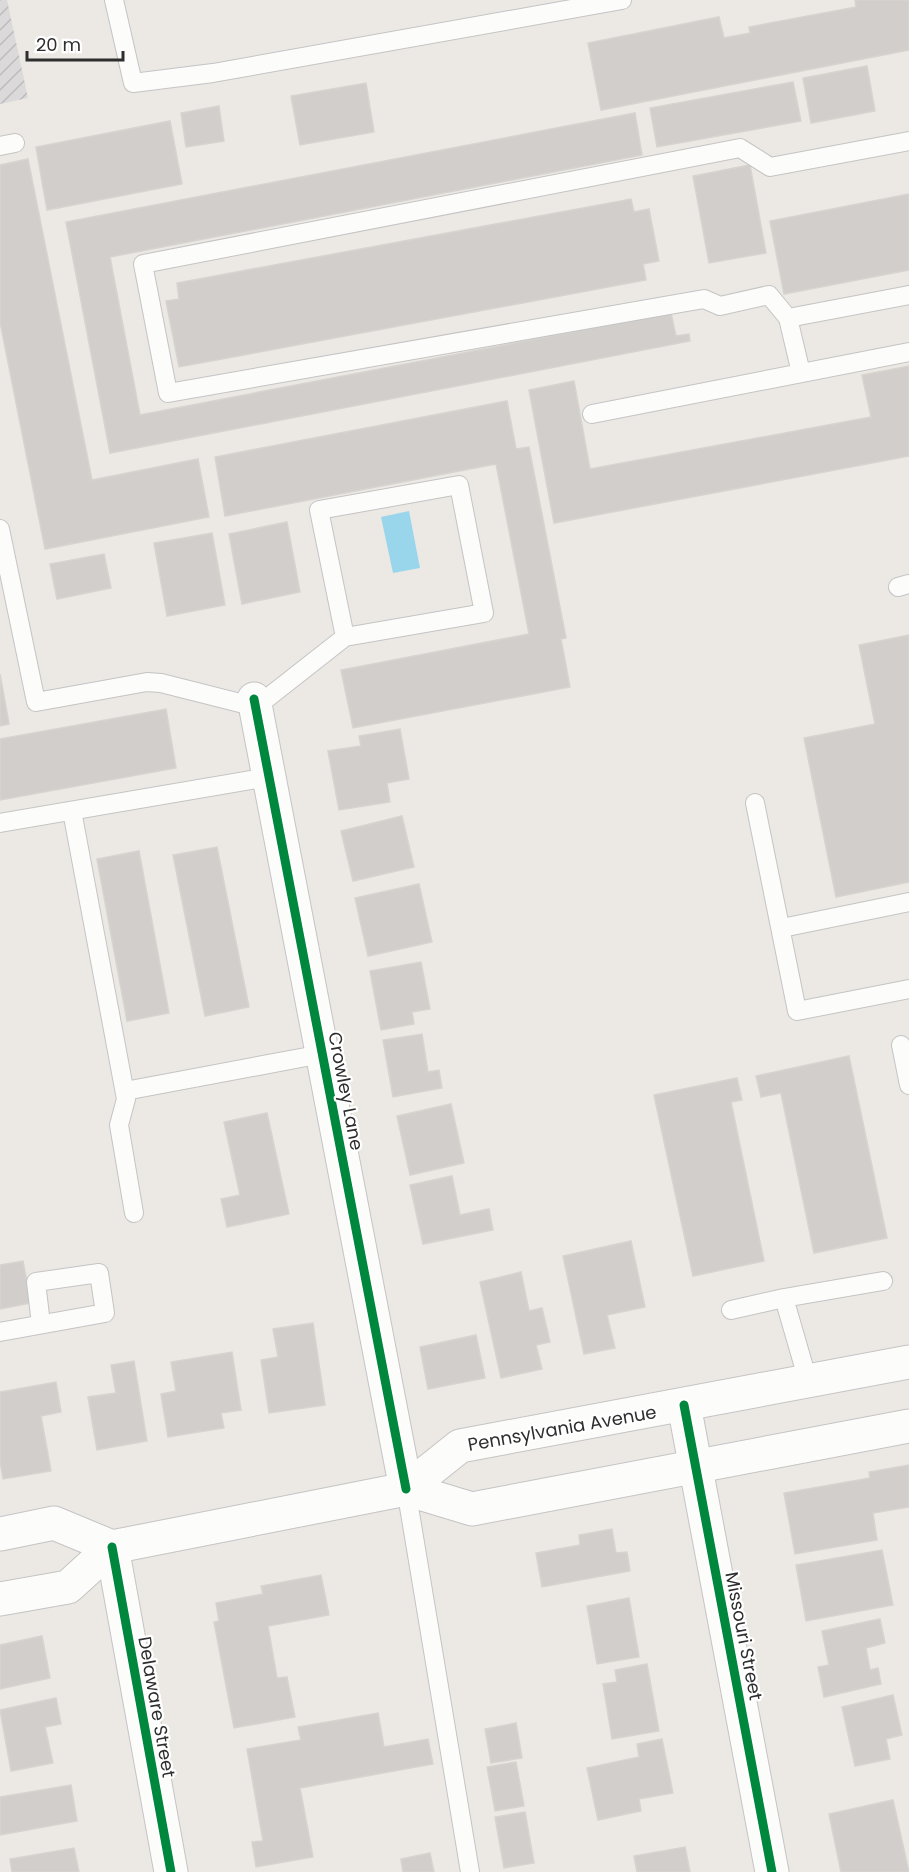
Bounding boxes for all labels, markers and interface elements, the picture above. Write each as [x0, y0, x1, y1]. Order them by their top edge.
scale bar [27, 24, 123, 62]
text: 20 m [36, 32, 81, 57]
street label: Crowley Lane [322, 1030, 370, 1152]
street label: Pennsylvania Avenue [466, 1399, 658, 1457]
street label: Missouri Street [719, 1570, 769, 1702]
street label: Delaware Street [132, 1635, 182, 1779]

